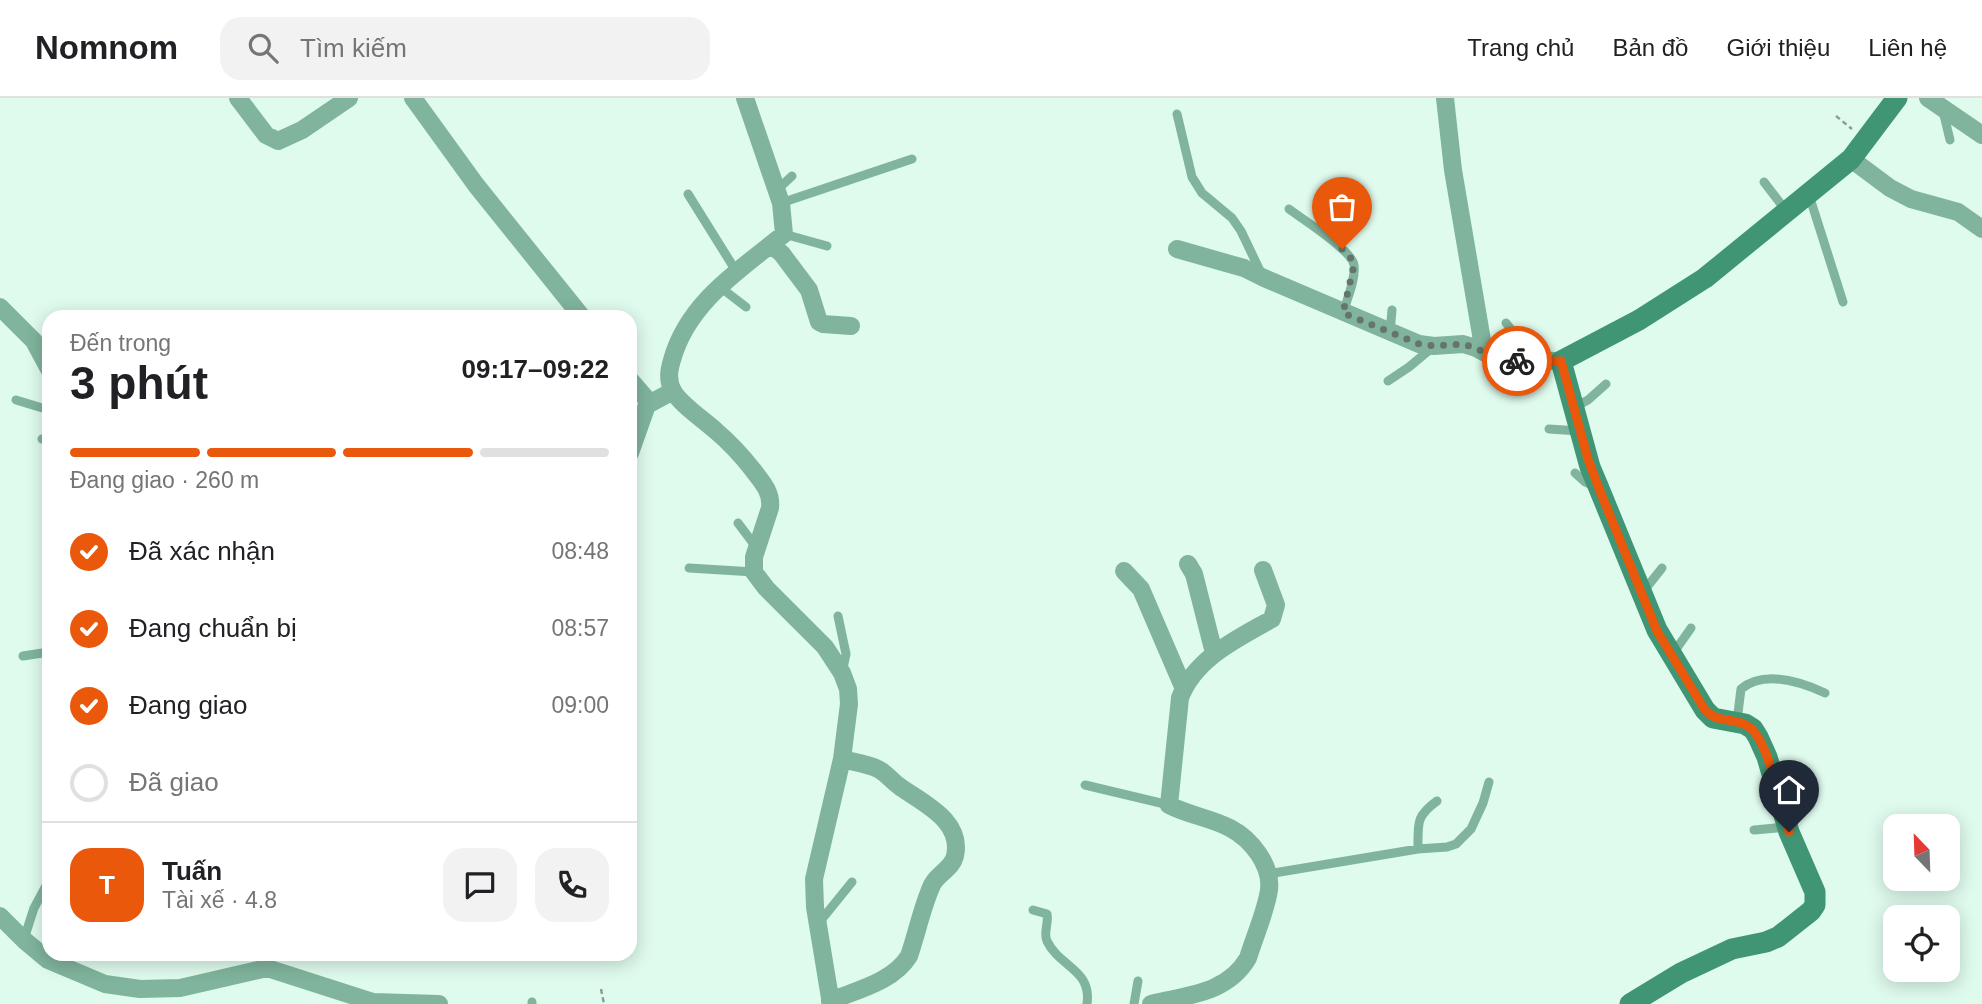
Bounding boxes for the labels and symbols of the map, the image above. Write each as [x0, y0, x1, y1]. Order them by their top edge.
pin [1312, 177, 1372, 249]
courier [1482, 326, 1552, 396]
pin [1759, 760, 1819, 832]
north arrow [1883, 814, 1960, 891]

